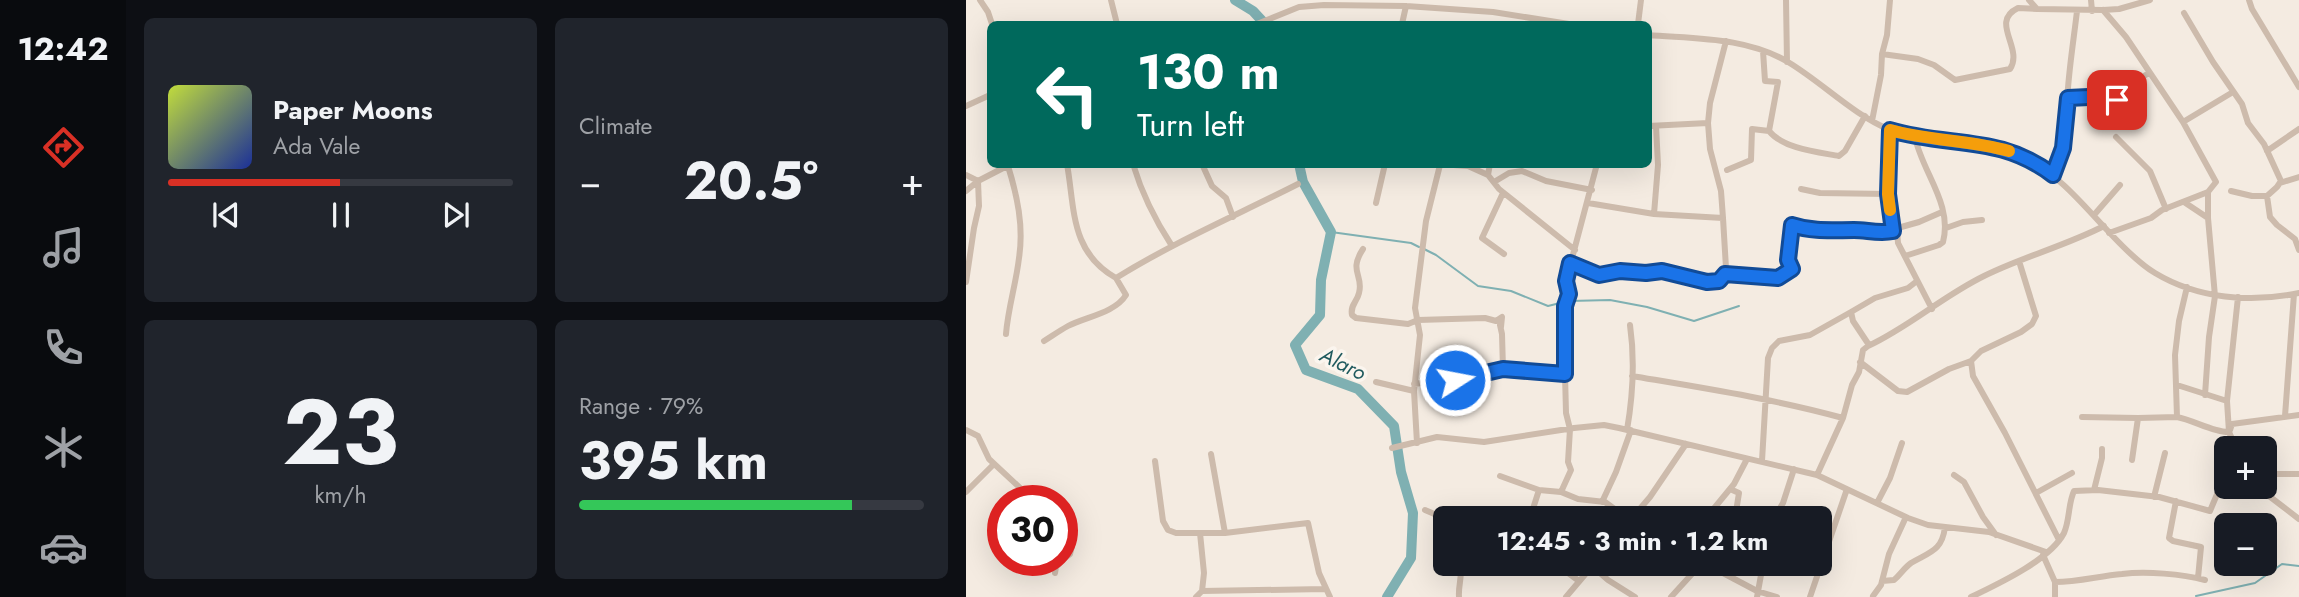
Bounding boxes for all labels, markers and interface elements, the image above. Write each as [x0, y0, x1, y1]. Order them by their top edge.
text: 12:42 [18, 26, 108, 72]
text: 130 m [1137, 37, 1280, 107]
icon: left [1022, 49, 1113, 140]
pin [2087, 70, 2147, 130]
icon: arrive [2098, 81, 2136, 119]
text: Paper Moons [273, 91, 433, 129]
text: Turn left [1137, 102, 1244, 148]
text: Climate [579, 109, 652, 143]
icon: directions [39, 123, 88, 172]
text: Ada Vale [273, 129, 360, 163]
text: 20.5° [684, 143, 818, 219]
text: − [579, 154, 601, 209]
text: + [901, 154, 924, 209]
icon: previous [207, 196, 245, 234]
icon: pause [322, 196, 360, 234]
icon: next [437, 196, 475, 234]
icon: music [39, 223, 88, 272]
icon: phone [39, 323, 88, 372]
water label: Alaro [1314, 340, 1371, 388]
position arrow [1418, 343, 1492, 417]
text: 23 [282, 367, 399, 498]
text: Range · 79% [579, 389, 703, 423]
icon: climate [39, 423, 88, 472]
text: 395 km [579, 423, 768, 499]
map controls [2214, 436, 2277, 576]
button: + [2214, 436, 2277, 499]
text: km/h [315, 478, 366, 512]
speed limit sign: 30 [987, 485, 1078, 576]
button: − [2214, 513, 2277, 576]
text: 12:45 · 3 min · 1.2 km [1497, 522, 1768, 560]
icon: car [39, 523, 88, 572]

